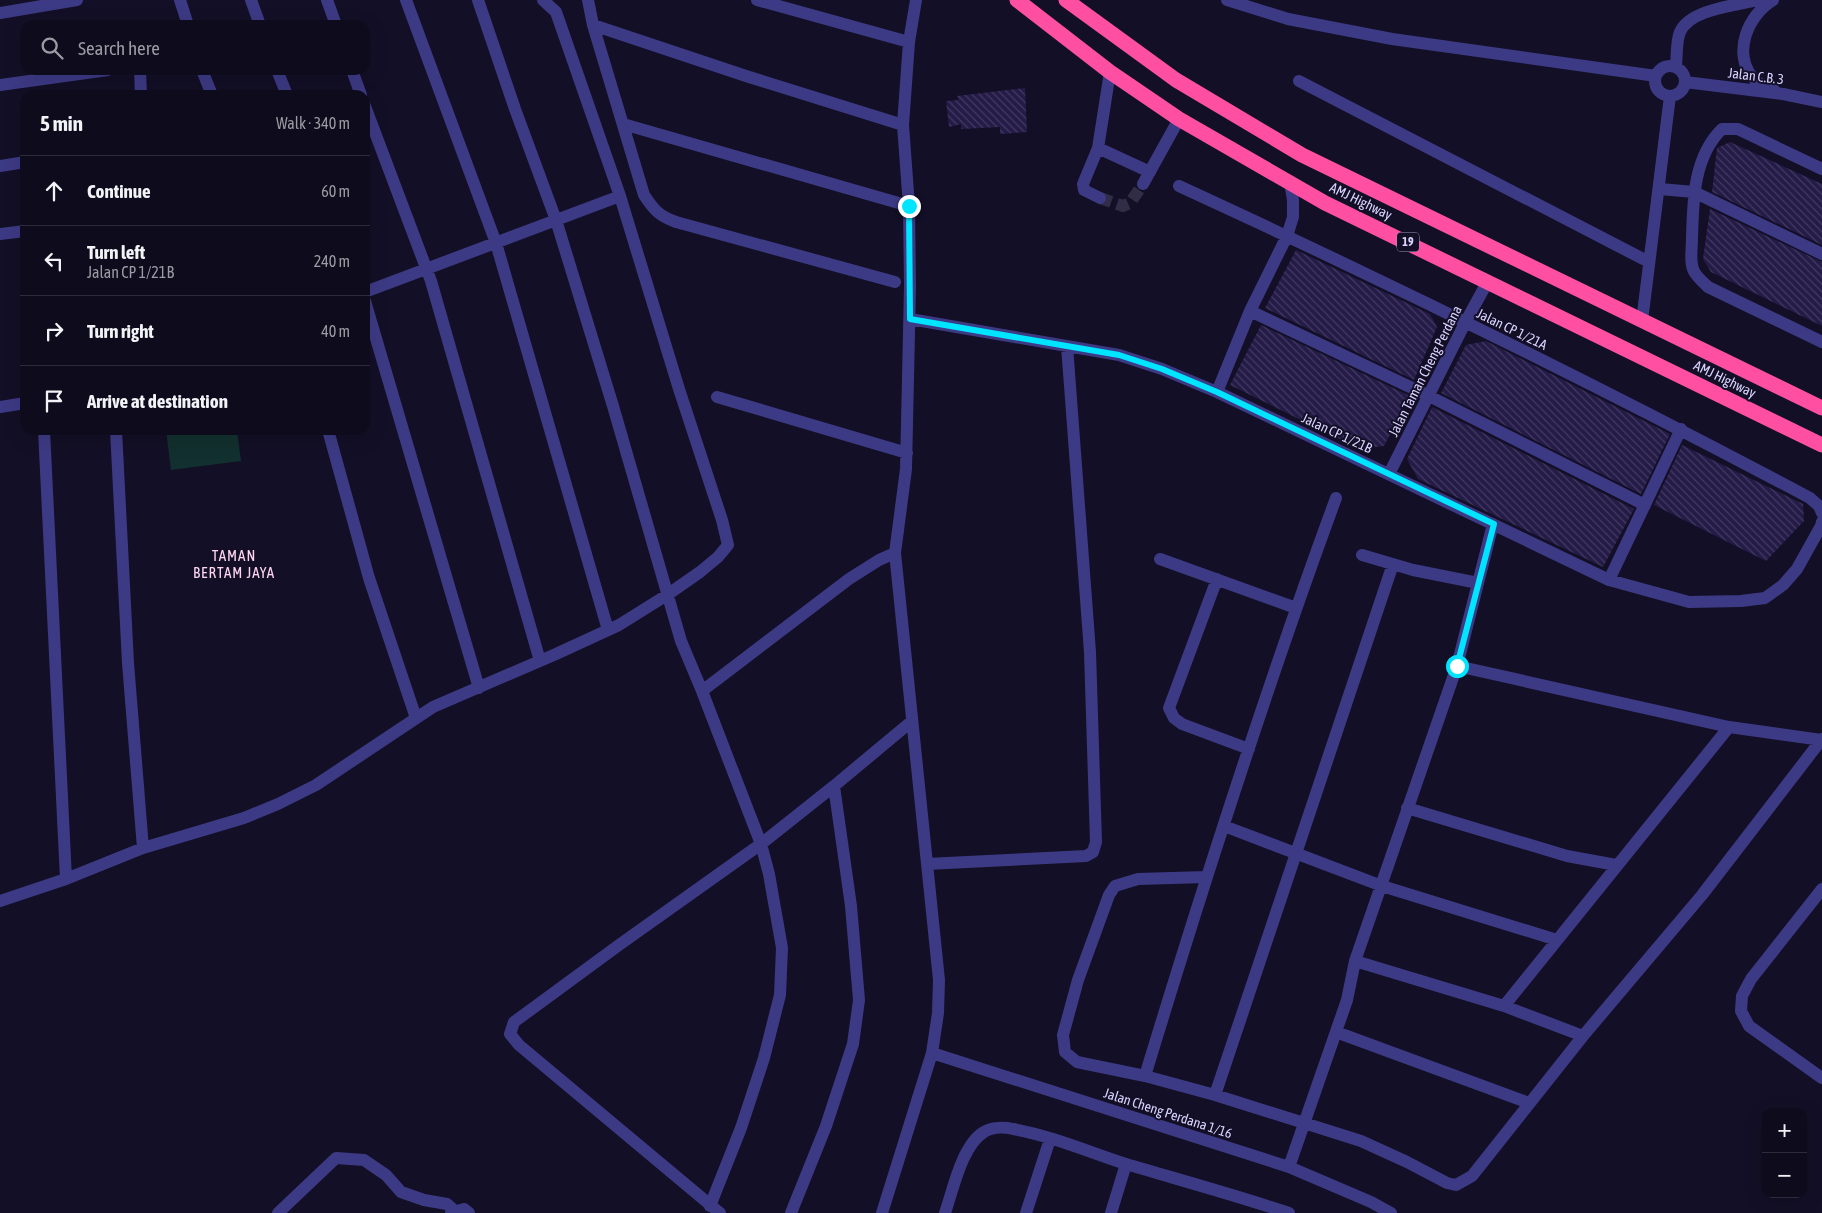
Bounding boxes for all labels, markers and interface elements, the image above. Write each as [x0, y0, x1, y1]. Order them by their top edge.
search box [20, 20, 370, 75]
icon: search [38, 34, 66, 62]
text: Search here [78, 37, 160, 59]
street label: Jalan C.B. 3 [1727, 65, 1785, 87]
text: 5 min [40, 111, 83, 135]
text: Walk · 340 m [276, 114, 350, 132]
icon: ahead [40, 177, 68, 205]
street label: AMJ Highway [1327, 179, 1395, 223]
text: Continue [87, 180, 151, 202]
text: 60 m [321, 182, 350, 200]
route end [898, 195, 921, 218]
road number: 19 [1397, 232, 1419, 252]
text: Turn left [87, 241, 145, 263]
icon: left [40, 247, 68, 275]
text: 240 m [314, 252, 350, 270]
text: Jalan CP 1/21B [87, 263, 174, 281]
street label: Jalan Taman Cheng Perdana [1385, 303, 1465, 439]
street label: Jalan CP 1/21A [1474, 305, 1550, 353]
icon: right [40, 317, 68, 345]
text: Turn right [87, 320, 154, 342]
text: 40 m [321, 322, 350, 340]
street label: AMJ Highway [1691, 357, 1759, 401]
icon: arrive [40, 387, 68, 415]
text: Arrive at destination [87, 390, 228, 412]
street label: Jalan CP 1/21B [1299, 410, 1375, 456]
district label: TAMAN BERTAM JAYA [193, 547, 275, 581]
route start [1446, 655, 1469, 678]
street label: Jalan Cheng Perdana 1/16 [1102, 1085, 1235, 1141]
map controls [1762, 1108, 1807, 1198]
button: + [1762, 1108, 1807, 1153]
button: − [1762, 1153, 1807, 1198]

